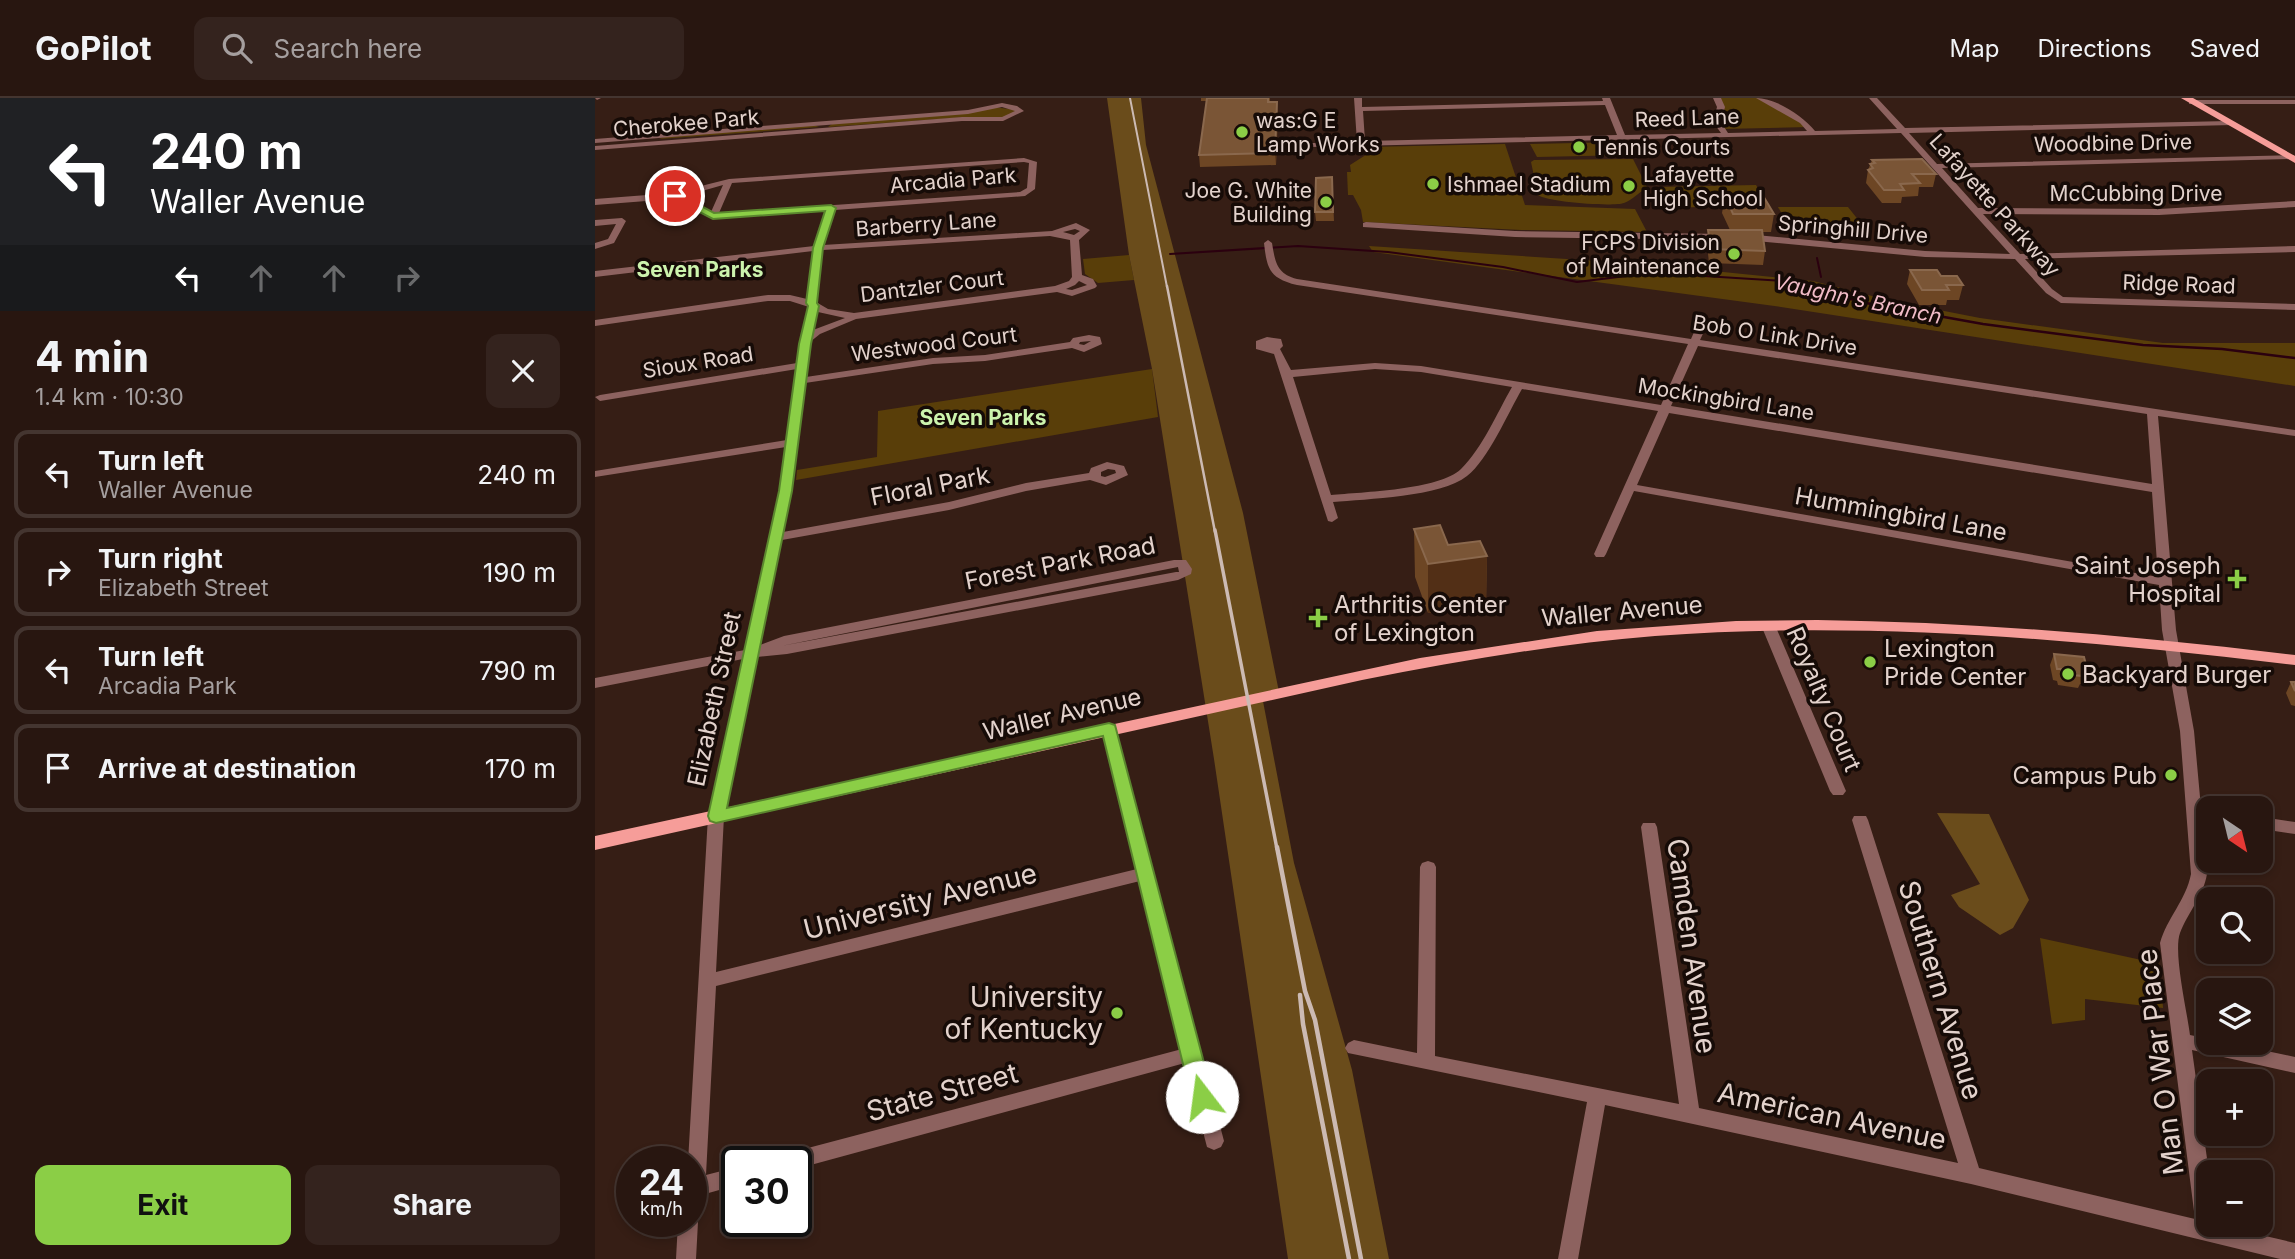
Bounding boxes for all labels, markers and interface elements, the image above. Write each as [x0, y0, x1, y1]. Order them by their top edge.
search box [194, 17, 684, 80]
text: GoPilot [35, 28, 152, 68]
icon: search [218, 29, 256, 67]
text: Search here [274, 33, 422, 64]
text: Map [1950, 34, 1999, 63]
text: Directions [2037, 34, 2152, 63]
text: Saved [2190, 34, 2260, 63]
street label: Cherokee Park [612, 104, 761, 142]
street label: Reed Lane [1634, 104, 1740, 132]
place label: was:G E Lamp Works [1256, 108, 1380, 157]
text: 240 m [150, 122, 303, 181]
marker: was:G E Lamp Works [1234, 124, 1250, 140]
icon: left [35, 126, 126, 217]
street label: Lafayette Parkway [1925, 129, 2066, 281]
street label: Woodbine Drive [2034, 129, 2192, 157]
place label: Tennis Courts [1593, 135, 1730, 160]
marker: Tennis Courts [1571, 139, 1587, 155]
street label: Arcadia Park [889, 162, 1018, 198]
place label: Lafayette High School [1643, 162, 1763, 211]
pin [645, 166, 705, 226]
place label: Ishmael Stadium [1447, 172, 1611, 197]
marker: Ishmael Stadium [1425, 176, 1441, 192]
icon: arrive [656, 177, 694, 215]
place label: Joe G. White Building [1185, 178, 1312, 227]
marker: Lafayette High School [1621, 178, 1637, 194]
street label: McCubbing Drive [2050, 181, 2222, 206]
text: Waller Avenue [150, 182, 365, 221]
marker: Joe G. White Building [1318, 194, 1334, 210]
street label: Barberry Lane [855, 207, 997, 241]
street label: Springhill Drive [1777, 210, 1929, 248]
place label: FCPS Division of Maintenance [1566, 230, 1720, 279]
marker: FCPS Division of Maintenance [1726, 246, 1742, 262]
district label: Seven Parks [636, 257, 764, 282]
icon: left [169, 259, 207, 297]
icon: ahead [242, 259, 280, 297]
icon: ahead [315, 259, 353, 297]
icon: right [388, 259, 426, 297]
street label: Dantzler Court [859, 265, 1005, 307]
water label: Vaughn's Branch [1772, 269, 1944, 329]
street label: Ridge Road [2122, 270, 2236, 298]
street label: Bob O Link Drive [1691, 310, 1859, 360]
street label: Westwood Court [850, 321, 1018, 367]
text: 4 min [35, 331, 149, 382]
button: close [486, 334, 560, 408]
street label: Sioux Road [641, 341, 755, 383]
street label: Mockingbird Lane [1636, 373, 1816, 425]
text: 1.4 km · 10:30 [35, 383, 184, 411]
district label: Seven Parks [919, 405, 1047, 430]
text: Turn left [98, 445, 204, 476]
icon: left [39, 455, 77, 493]
text: 240 m [477, 459, 556, 490]
street label: Floral Park [868, 460, 992, 512]
text: Waller Avenue [98, 476, 253, 504]
street label: Hummingbird Lane [1793, 481, 2009, 547]
street label: Forest Park Road [962, 530, 1158, 596]
text: Turn right [98, 543, 223, 574]
place label: Saint Joseph Hospital [2074, 551, 2221, 608]
icon: right [39, 553, 77, 591]
text: 190 m [483, 557, 556, 588]
marker: Saint Joseph Hospital [2227, 569, 2247, 589]
text: Elizabeth Street [98, 574, 269, 602]
place label: Arthritis Center of Lexington [1334, 590, 1507, 647]
street label: Waller Avenue [1540, 590, 1704, 632]
marker: Arthritis Center of Lexington [1308, 608, 1328, 628]
street label: Elizabeth Street [681, 609, 747, 789]
street label: Royalty Court [1781, 622, 1867, 776]
place label: Lexington Pride Center [1884, 634, 2026, 691]
text: Turn left [98, 641, 204, 672]
icon: left [39, 651, 77, 689]
marker: Lexington Pride Center [1862, 654, 1878, 670]
text: 790 m [479, 655, 556, 686]
place label: Backyard Burger [2082, 660, 2271, 689]
marker: Backyard Burger [2060, 666, 2076, 682]
text: Arcadia Park [98, 672, 237, 700]
street label: Waller Avenue [980, 682, 1144, 746]
icon: arrive [39, 749, 77, 787]
text: Arrive at destination [98, 753, 357, 784]
text: 170 m [485, 753, 556, 784]
place label: Campus Pub [2012, 761, 2157, 790]
marker: Campus Pub [2163, 767, 2179, 783]
north arrow [2196, 796, 2273, 873]
map controls [2196, 796, 2273, 1237]
street label: Camden Avenue [1660, 836, 1724, 1056]
street label: University Avenue [800, 856, 1040, 946]
street label: Southern Avenue [1892, 876, 1990, 1104]
button: search [2196, 887, 2273, 964]
street label: Man O War Place [2129, 947, 2191, 1177]
button: layers [2196, 978, 2273, 1055]
place label: University of Kentucky [945, 980, 1103, 1046]
marker: University of Kentucky [1109, 1005, 1125, 1021]
street label: State Street [863, 1056, 1021, 1128]
position arrow [1165, 1060, 1239, 1134]
button: + [2196, 1069, 2273, 1146]
street label: American Avenue [1715, 1075, 1949, 1157]
speed limit sign: 30 [721, 1146, 812, 1237]
button: − [2196, 1160, 2273, 1237]
text: 24 [639, 1161, 684, 1203]
button: Exit [35, 1165, 291, 1245]
button: Share [305, 1165, 560, 1245]
text: km/h [640, 1198, 683, 1219]

